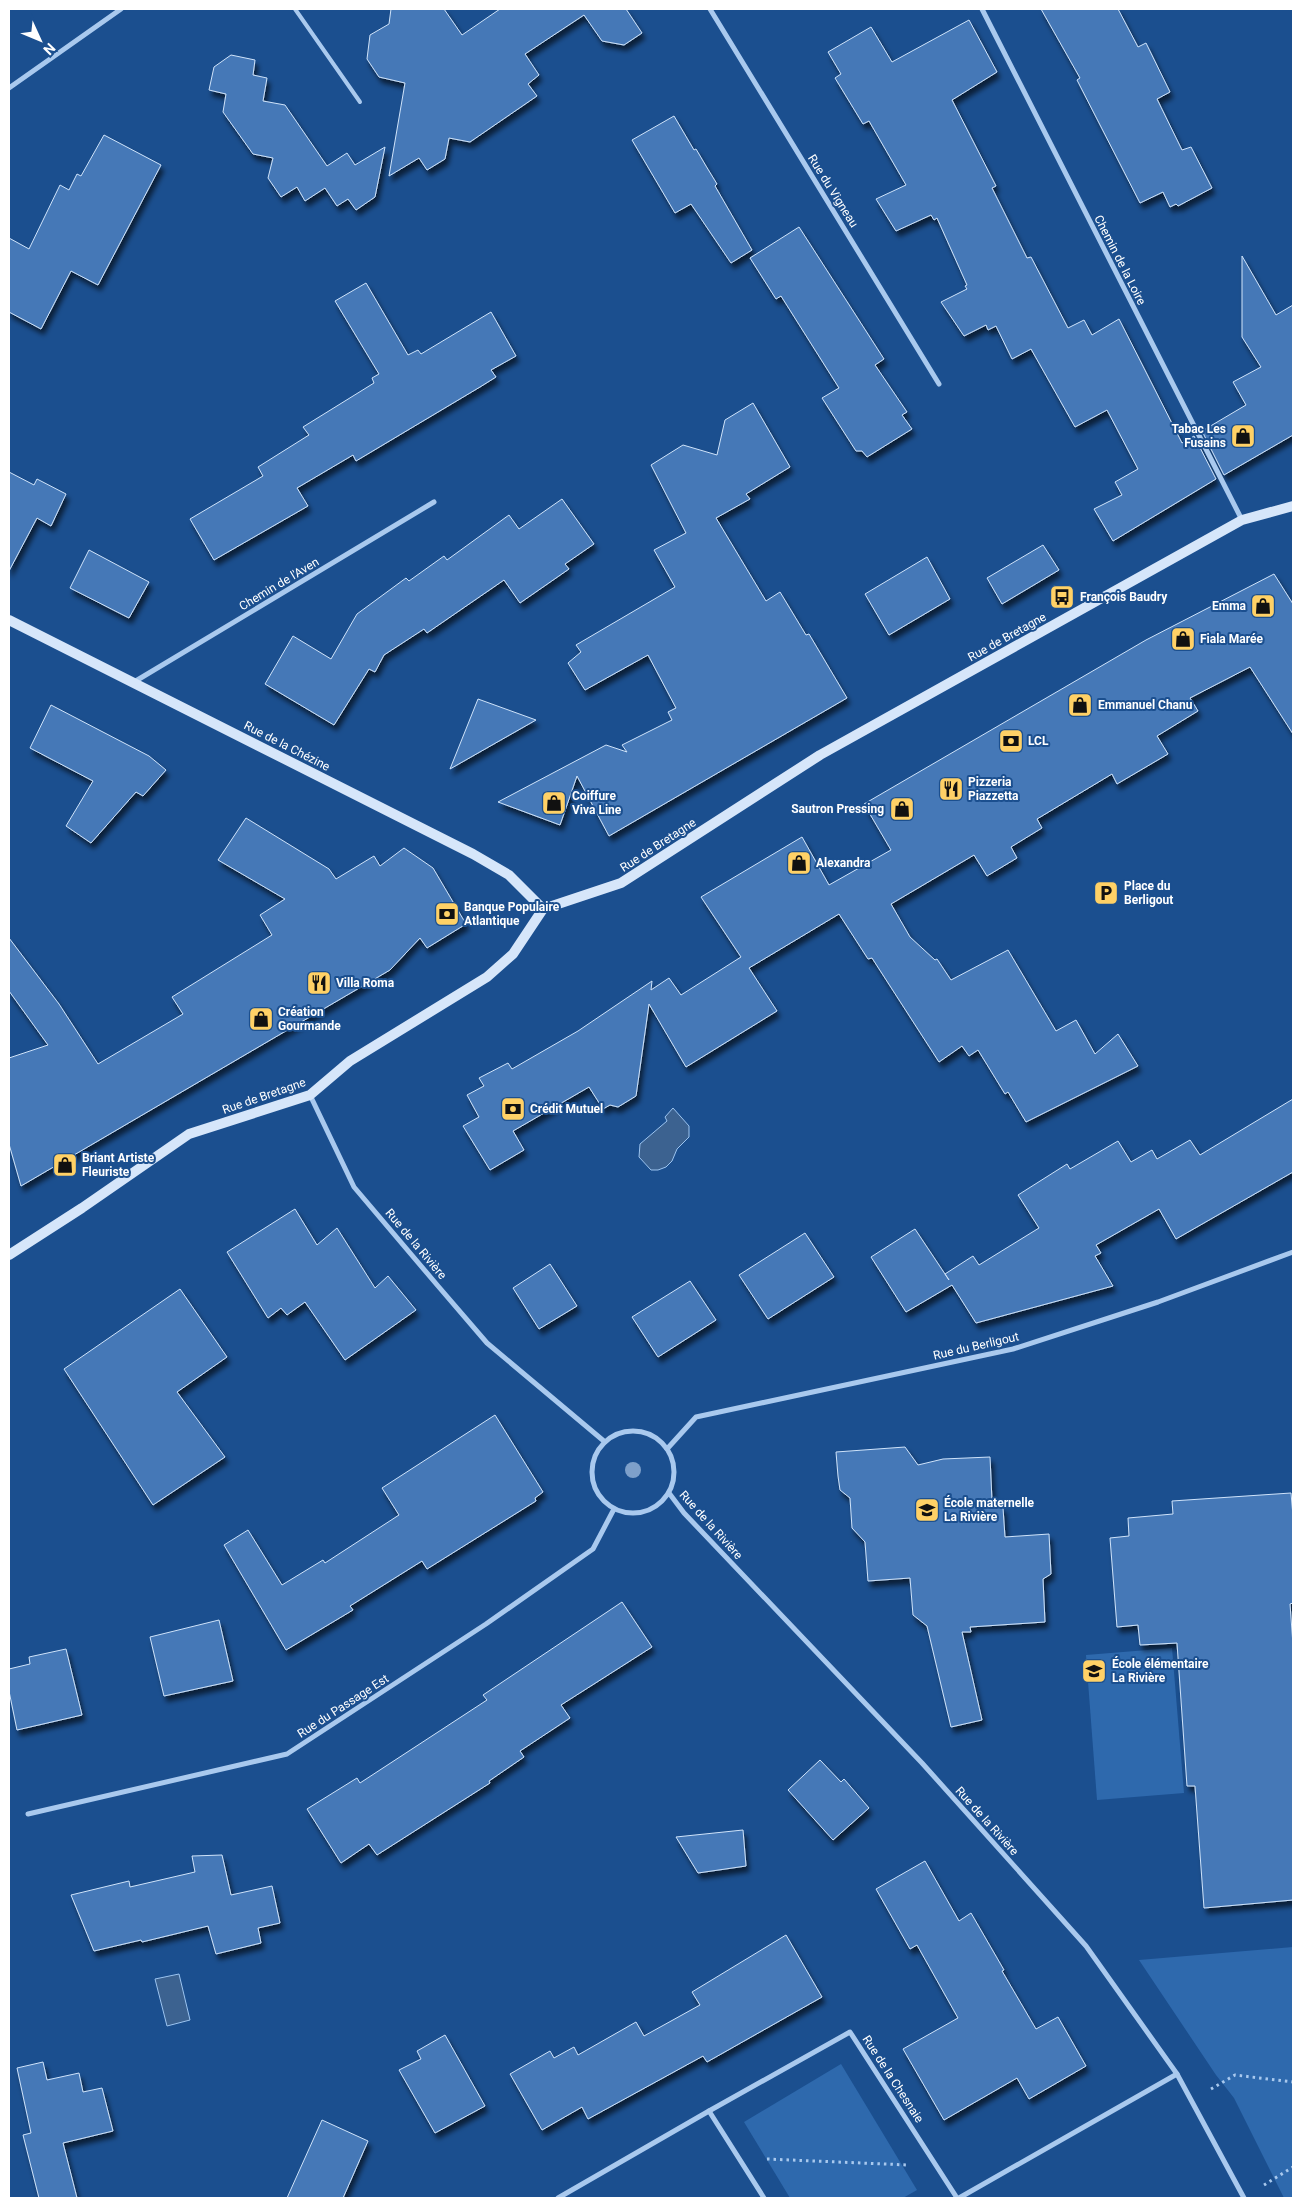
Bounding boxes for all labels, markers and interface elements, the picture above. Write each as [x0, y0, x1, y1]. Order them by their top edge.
north arrow [15, 15, 65, 65]
text: N [40, 40, 59, 58]
street label: Rue du Vigneau [805, 152, 861, 230]
street label: Chemin de la Loire [1091, 213, 1149, 307]
place label: Tabac Les Fusains [1171, 422, 1226, 450]
shop icon: Tabac Les Fusains [1230, 423, 1256, 449]
street label: Chemin de l'Aven [237, 555, 321, 613]
bus stop icon: François Baudry [1049, 584, 1075, 610]
place label: François Baudry [1080, 590, 1168, 604]
shop icon: Emma [1250, 593, 1276, 619]
place label: Emma [1212, 599, 1247, 613]
street label: Rue de Bretagne [965, 610, 1049, 664]
shop icon: Fiala Marée [1170, 626, 1196, 652]
place label: Fiala Marée [1200, 632, 1263, 646]
shop icon: Emmanuel Chanu [1067, 692, 1093, 718]
place label: Emmanuel Chanu [1098, 698, 1193, 712]
street label: Rue de la Chézine [242, 718, 332, 774]
bank icon: LCL [998, 728, 1024, 754]
place label: LCL [1028, 734, 1049, 748]
place label: Pizzeria Piazzetta [968, 775, 1019, 803]
restaurant icon: Pizzeria Piazzetta [938, 776, 964, 802]
place label: Coiffure Viva Line [572, 789, 622, 817]
shop icon: Coiffure Viva Line [541, 790, 567, 816]
shop icon: Sautron Pressing [889, 796, 915, 822]
place label: Sautron Pressing [791, 802, 884, 816]
street label: Rue de Bretagne [618, 815, 698, 875]
shop icon: Alexandra [786, 850, 812, 876]
place label: Alexandra [816, 856, 871, 870]
place label: Place du Berligout [1124, 879, 1173, 907]
parking icon: Place du Berligout [1093, 880, 1119, 906]
place label: Banque Populaire Atlantique [464, 900, 560, 928]
bank icon: Banque Populaire Atlantique [434, 901, 460, 927]
restaurant icon: Villa Roma [306, 970, 332, 996]
place label: Villa Roma [336, 976, 395, 990]
place label: Création Gourmande [278, 1005, 341, 1033]
shop icon: Création Gourmande [248, 1006, 274, 1032]
street label: Rue de Bretagne [220, 1075, 308, 1117]
bank icon: Crédit Mutuel [500, 1096, 526, 1122]
place label: Crédit Mutuel [530, 1102, 603, 1116]
place label: Briant Artiste Fleuriste [82, 1151, 155, 1179]
shop icon: Briant Artiste Fleuriste [52, 1152, 78, 1178]
street label: Rue de la Rivière [382, 1206, 450, 1282]
street label: Rue du Berligout [932, 1329, 1020, 1363]
street label: Rue de la Rivière [676, 1488, 746, 1562]
place label: École maternelle La Rivière [944, 1495, 1035, 1524]
school or university icon: École maternelle La Rivière [914, 1497, 940, 1523]
place label: École élémentaire La Rivière [1112, 1656, 1209, 1685]
school or university icon: École élémentaire La Rivière [1081, 1658, 1107, 1684]
street label: Rue du Passage Est [295, 1671, 391, 1741]
street label: Rue de la Rivière [952, 1784, 1022, 1858]
street label: Rue de la Chesnaie [860, 2033, 926, 2125]

